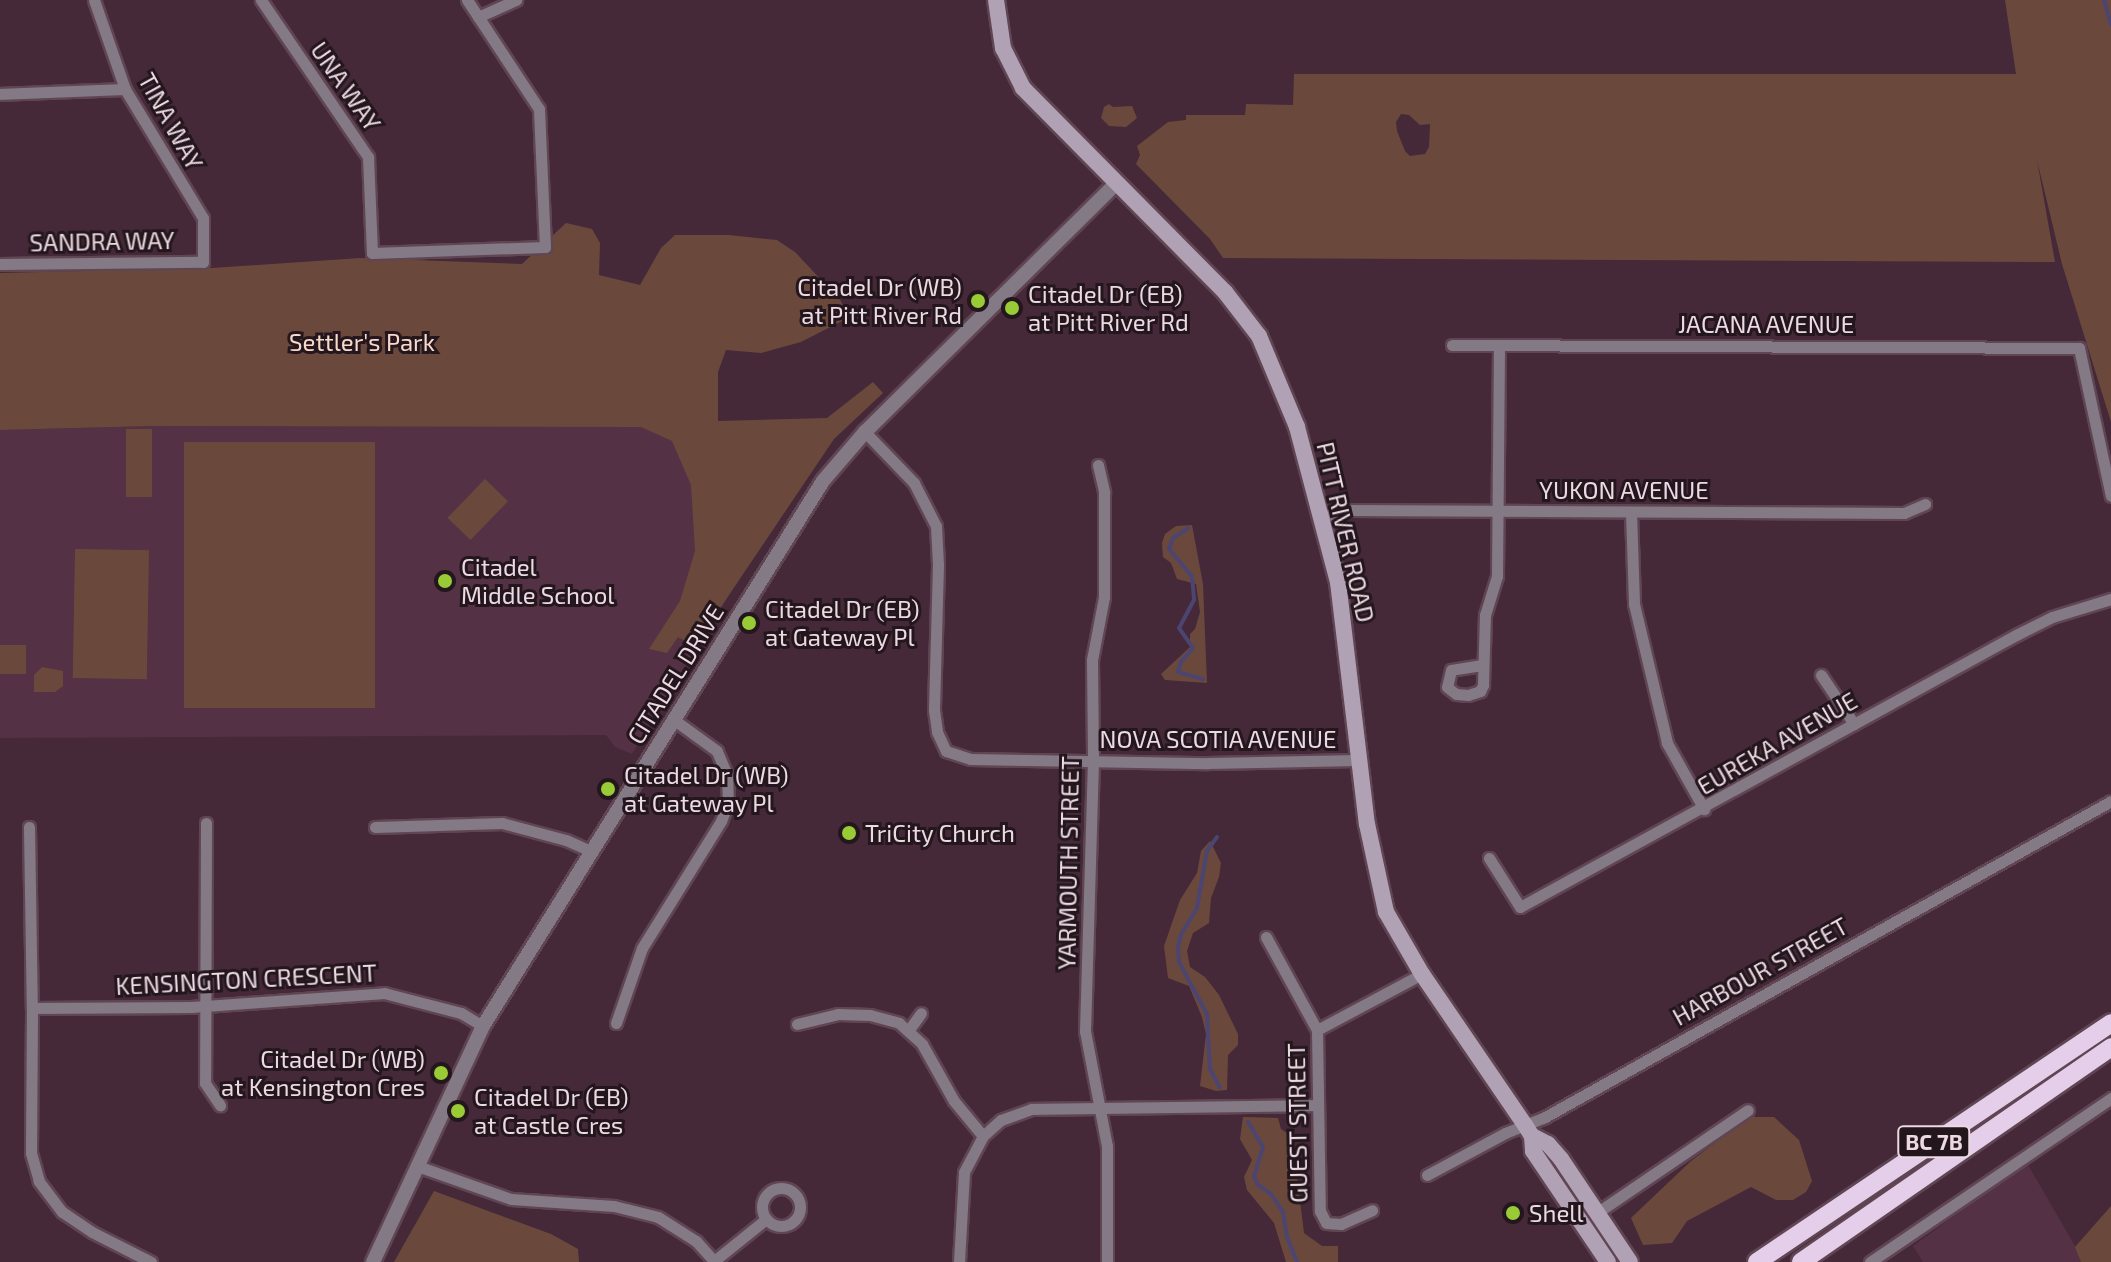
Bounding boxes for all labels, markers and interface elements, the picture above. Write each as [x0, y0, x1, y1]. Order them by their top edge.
street label: UNA WAY [305, 36, 387, 136]
street label: TINA WAY [132, 67, 210, 175]
street label: SANDRA WAY [29, 225, 175, 257]
place label: Citadel Dr (WB) at Pitt River Rd [796, 273, 962, 329]
place label: Citadel Dr (EB) at Pitt River Rd [1028, 280, 1189, 336]
marker: Citadel Dr (WB) at Pitt River Rd [969, 292, 987, 310]
marker: Citadel Dr (EB) at Pitt River Rd [1003, 299, 1021, 317]
street label: JACANA AVENUE [1677, 310, 1855, 338]
park label: Settler's Park [289, 328, 435, 356]
street label: PITT RIVER ROAD [1311, 439, 1381, 625]
street label: YUKON AVENUE [1539, 476, 1709, 504]
place label: Citadel Middle School [461, 553, 614, 609]
marker: Citadel Middle School [436, 572, 454, 590]
place label: Citadel Dr (EB) at Gateway Pl [765, 595, 921, 651]
street label: CITADEL DRIVE [621, 599, 729, 749]
marker: Citadel Dr (EB) at Gateway Pl [740, 614, 758, 632]
street label: EUREKA AVENUE [1692, 685, 1862, 801]
street label: NOVA SCOTIA AVENUE [1099, 725, 1337, 753]
street label: YARMOUTH STREET [1052, 756, 1084, 970]
place label: Citadel Dr (WB) at Gateway Pl [624, 761, 790, 817]
marker: Citadel Dr (WB) at Gateway Pl [599, 780, 617, 798]
place label: TriCity Church [865, 819, 1015, 847]
marker: TriCity Church [840, 824, 858, 842]
street label: HARBOUR STREET [1667, 911, 1853, 1031]
street label: KENSINGTON CRESCENT [115, 958, 377, 1000]
street label: GUEST STREET [1281, 1043, 1313, 1203]
place label: Citadel Dr (WB) at Kensington Cres [221, 1045, 425, 1101]
marker: Citadel Dr (WB) at Kensington Cres [432, 1064, 450, 1082]
place label: Citadel Dr (EB) at Castle Cres [474, 1083, 630, 1139]
marker: Citadel Dr (EB) at Castle Cres [449, 1102, 467, 1120]
road number: BC 7B [1896, 1124, 1972, 1160]
place label: Shell [1529, 1199, 1584, 1227]
marker: Shell [1504, 1204, 1522, 1222]

